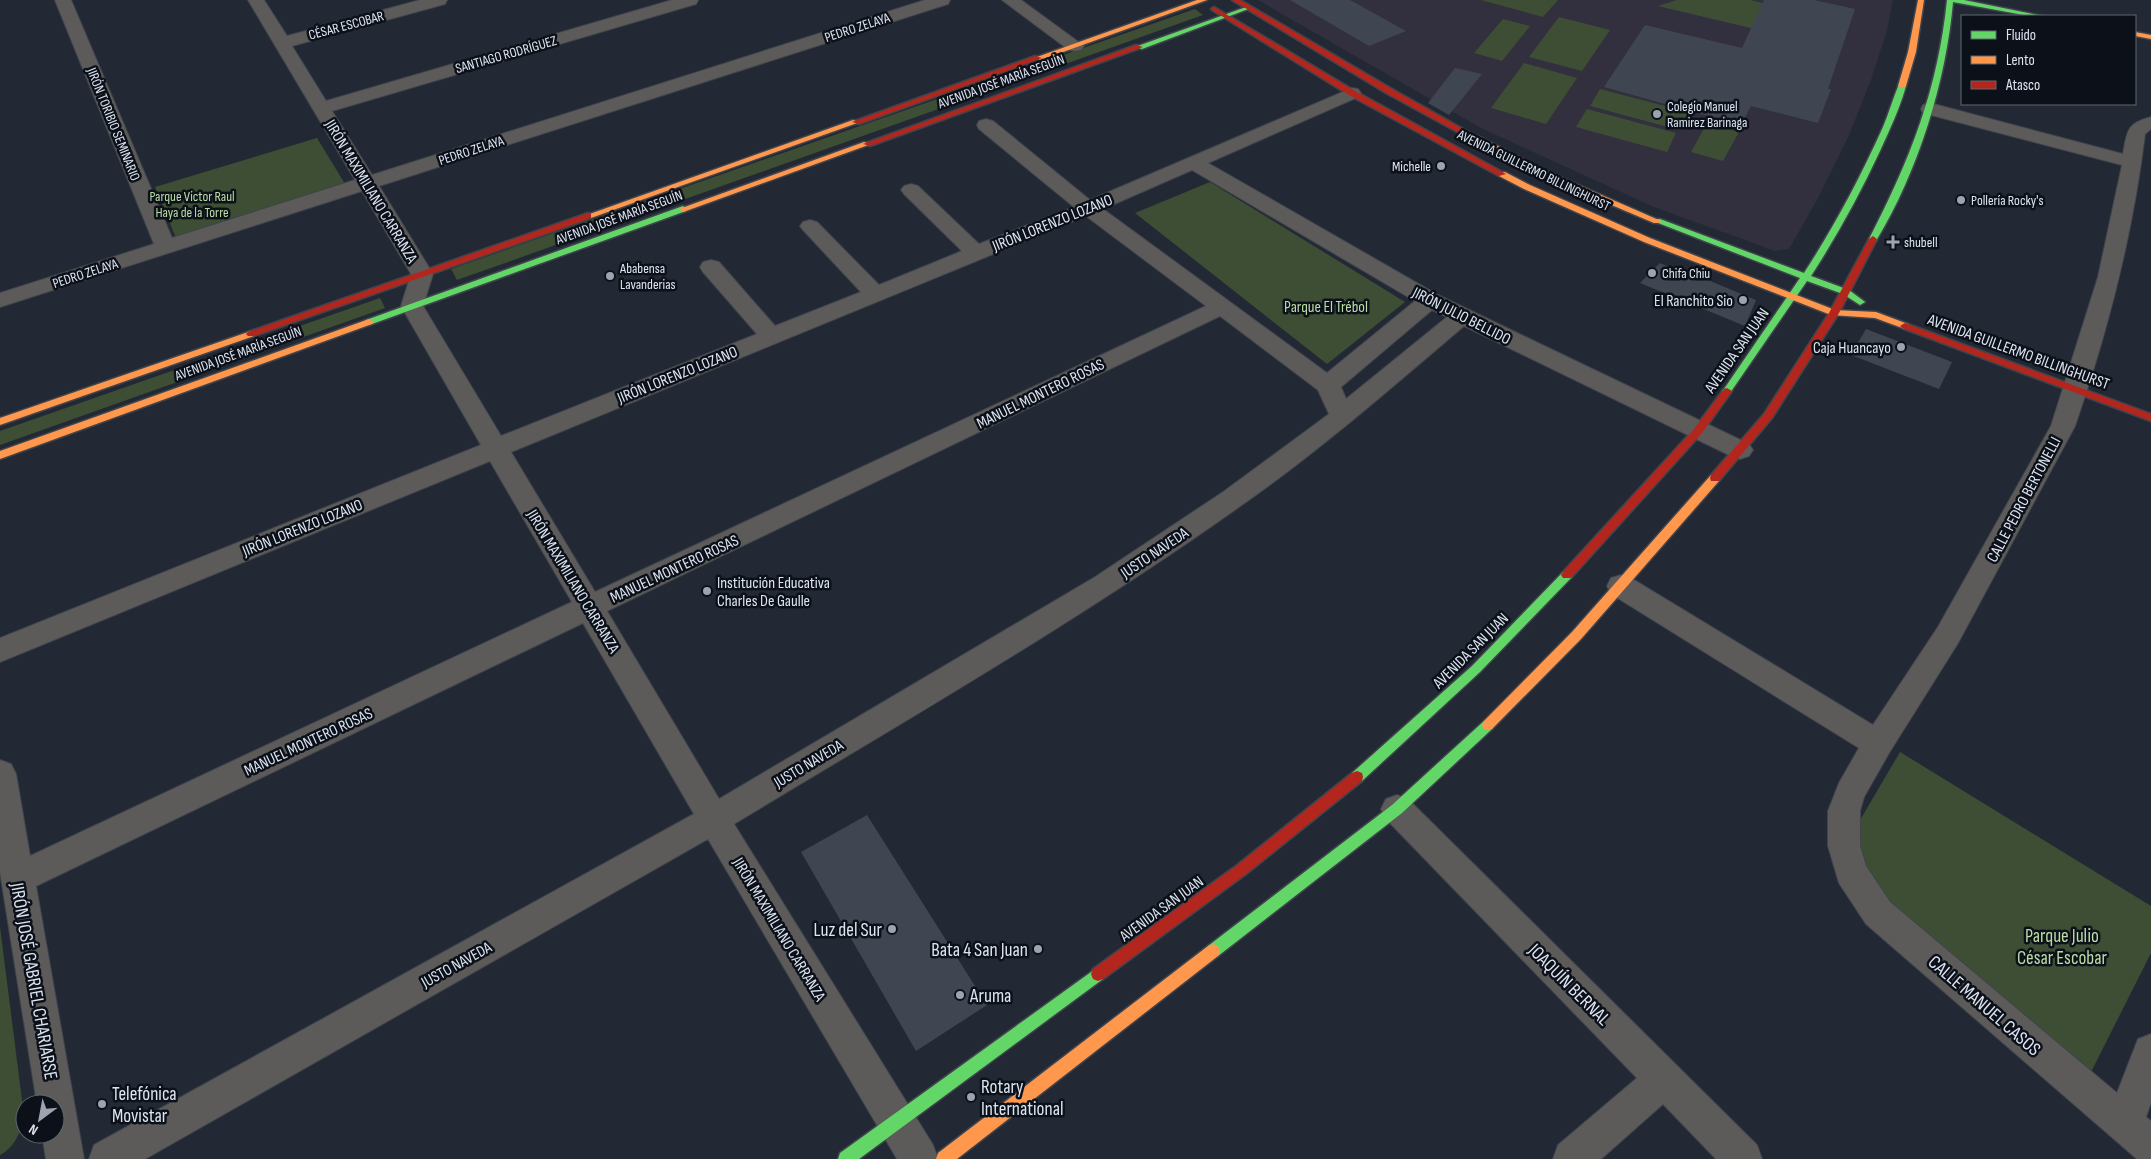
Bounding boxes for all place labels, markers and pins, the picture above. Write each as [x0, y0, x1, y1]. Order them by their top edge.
place label: Colegio Manuel Ramirez Barinaga [1667, 98, 1747, 131]
marker: Colegio Manuel Ramirez Barinaga [1651, 108, 1663, 120]
place label: Michelle [1392, 158, 1431, 175]
marker: Michelle [1435, 160, 1447, 172]
place label: Pollería Rocky's [1971, 192, 2043, 209]
marker: Pollería Rocky's [1955, 194, 1967, 206]
place label: shubell [1904, 234, 1938, 251]
marker: shubell [1886, 235, 1900, 249]
place label: Ababensa Lavanderias [619, 260, 676, 293]
place label: Chifa Chiu [1662, 265, 1710, 282]
marker: Chifa Chiu [1646, 267, 1658, 279]
marker: Ababensa Lavanderias [604, 270, 616, 282]
place label: El Ranchito Sio [1654, 292, 1733, 311]
marker: El Ranchito Sio [1737, 294, 1749, 306]
place label: Caja Huancayo [1813, 339, 1891, 358]
marker: Caja Huancayo [1895, 341, 1907, 353]
place label: Institución Educativa Charles De Gaulle [717, 574, 830, 611]
marker: Institución Educativa Charles De Gaulle [701, 585, 713, 597]
place label: Luz del Sur [814, 919, 883, 942]
marker: Luz del Sur [886, 923, 898, 935]
place label: Bata 4 San Juan [931, 939, 1028, 962]
marker: Bata 4 San Juan [1032, 943, 1044, 955]
place label: Aruma [969, 985, 1011, 1008]
marker: Aruma [954, 989, 966, 1001]
place label: Rotary International [981, 1076, 1063, 1121]
place label: Telefónica Movistar [112, 1083, 177, 1128]
marker: Rotary International [965, 1091, 977, 1103]
marker: Telefónica Movistar [96, 1098, 108, 1110]

